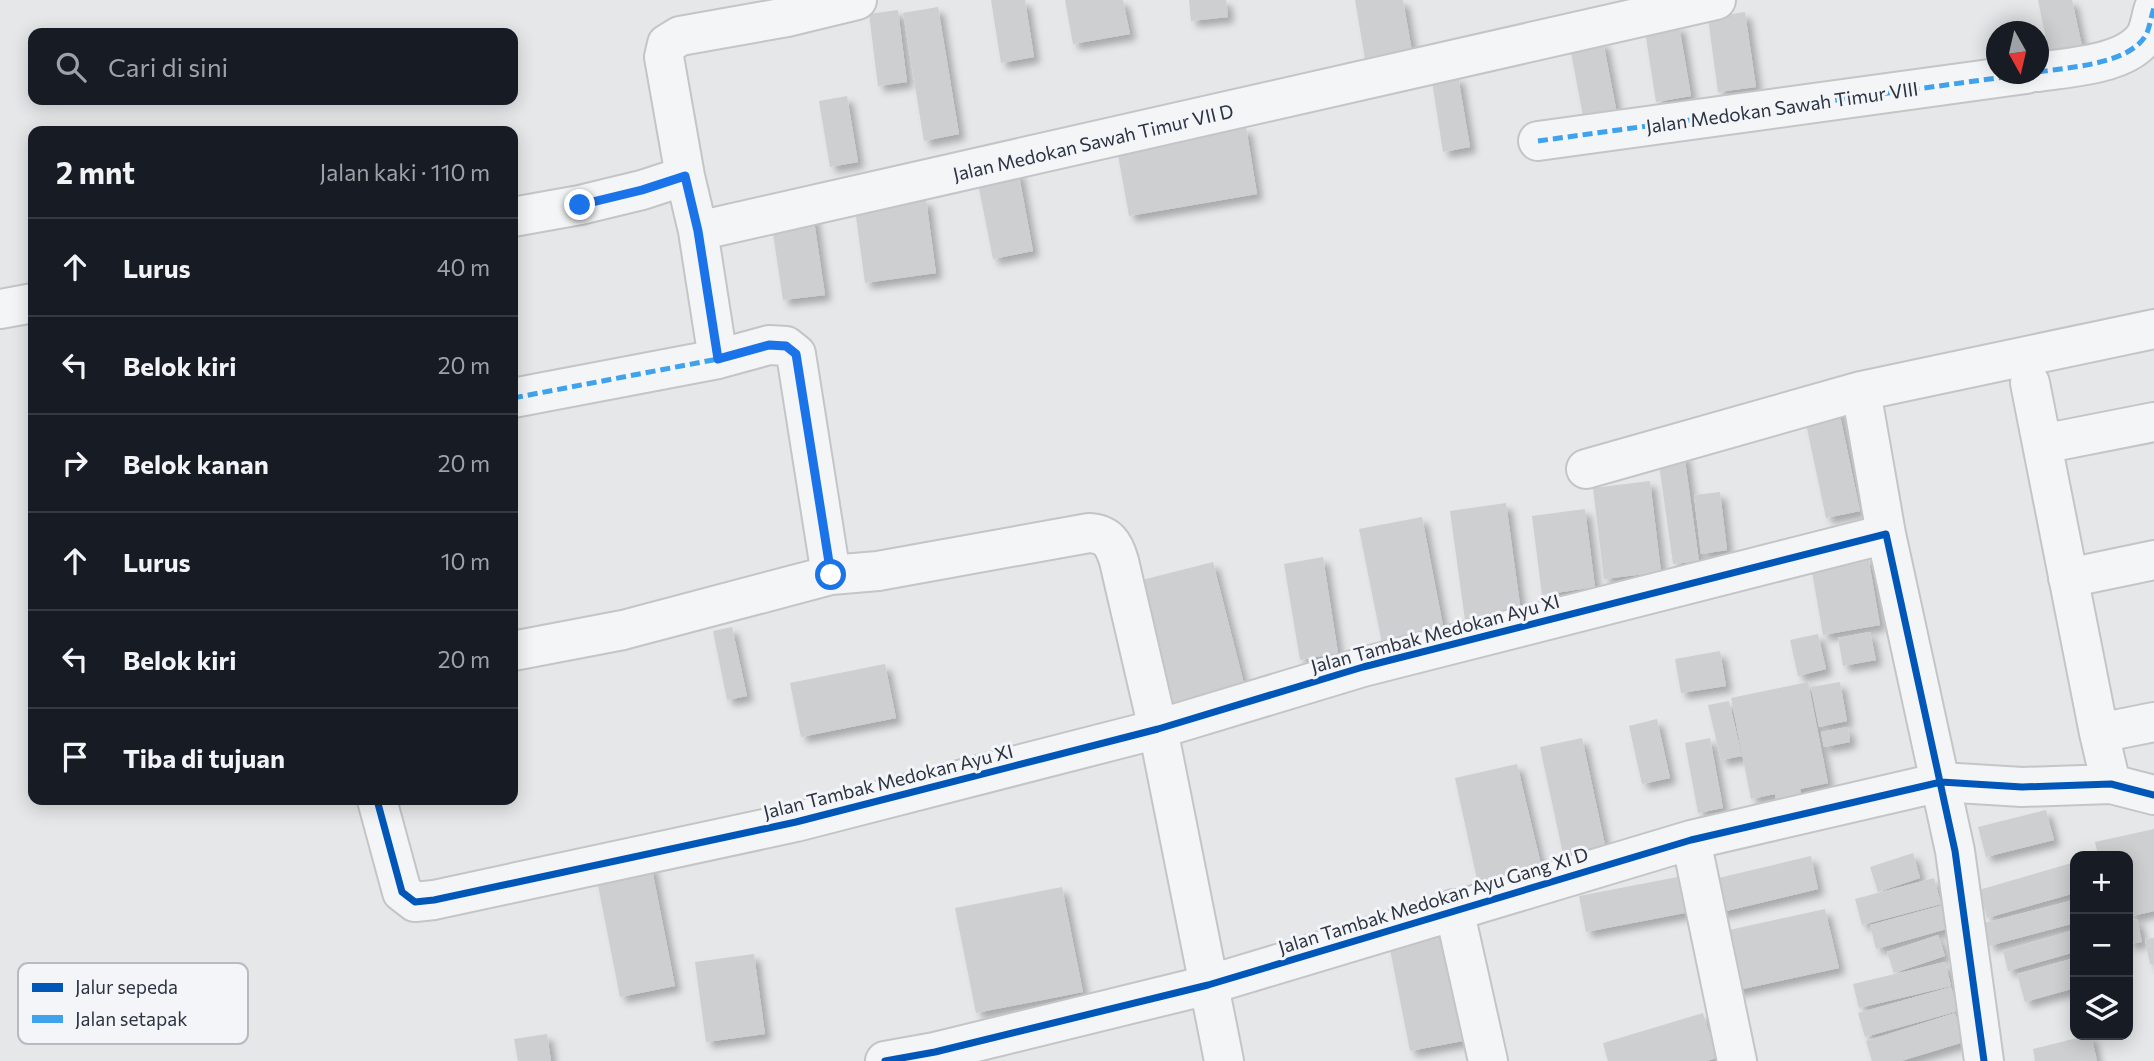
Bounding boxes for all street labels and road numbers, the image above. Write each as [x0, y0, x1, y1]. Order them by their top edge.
street label: Jalan Medokan Sawah Timur VIII [1644, 76, 1920, 138]
street label: Jalan Medokan Sawah Timur VII D [951, 98, 1235, 186]
street label: Jalan Tambak Medokan Ayu XI [1308, 589, 1562, 677]
street label: Jalan Tambak Medokan Ayu XI [761, 739, 1015, 823]
street label: Jalan Tambak Medokan Ayu Gang XI D [1275, 842, 1591, 958]

